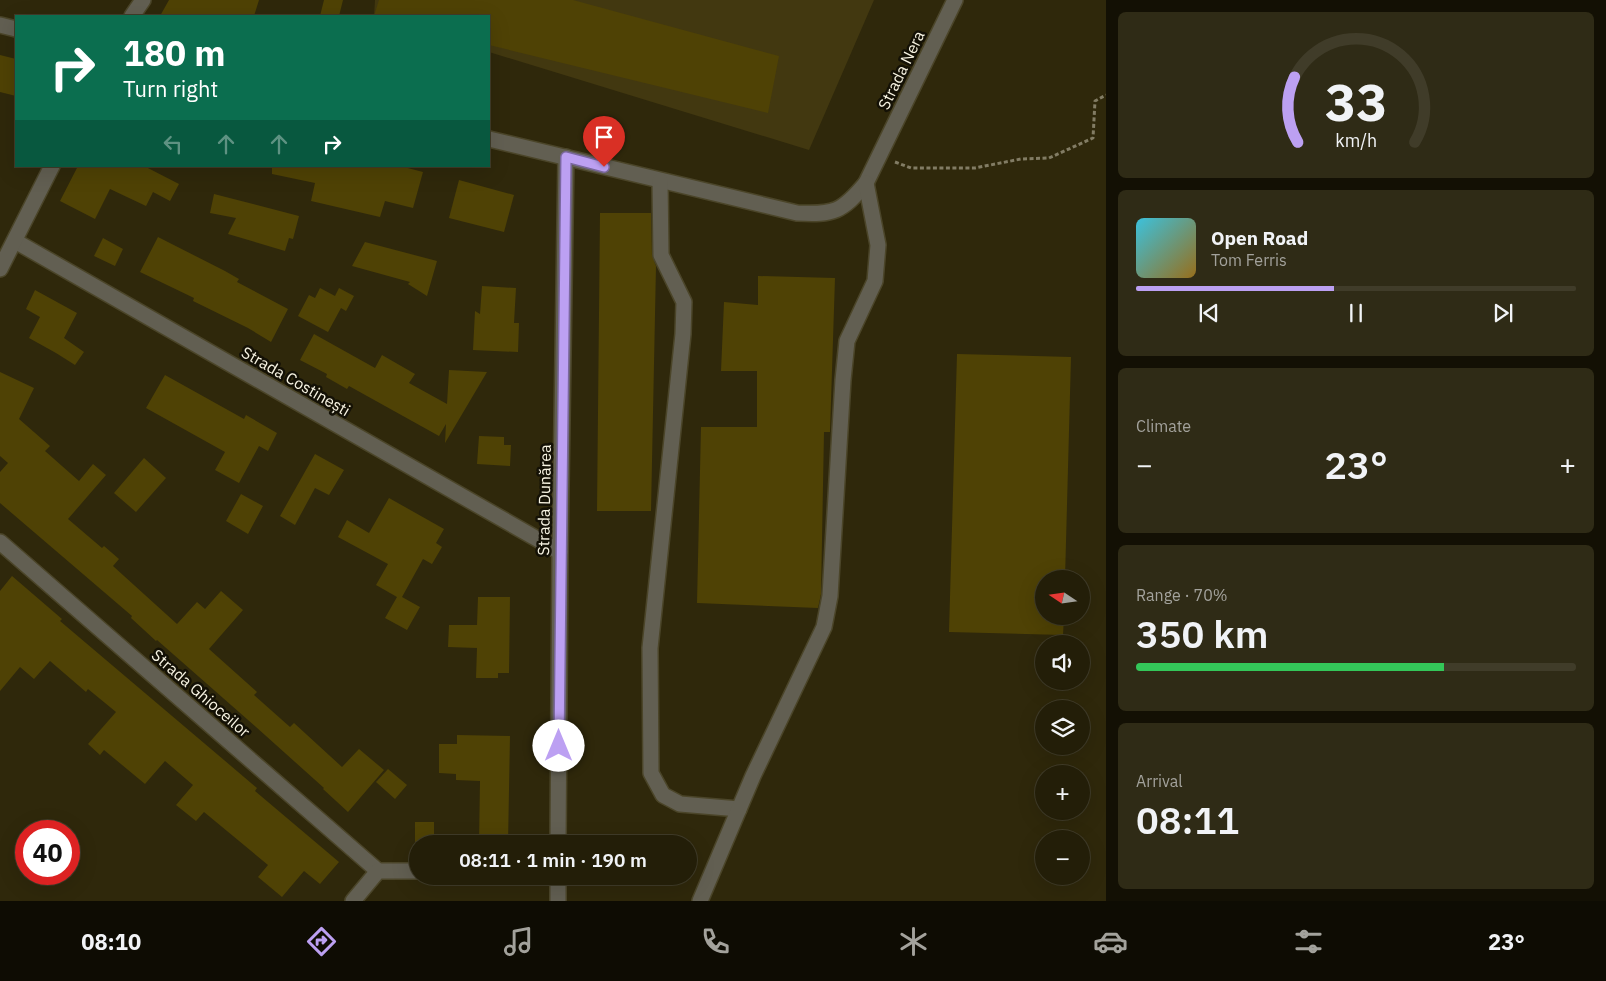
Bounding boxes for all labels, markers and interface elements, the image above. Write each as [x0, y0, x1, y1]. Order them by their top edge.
street label: Strada Nera [873, 27, 929, 113]
text: 180 m [123, 30, 226, 76]
icon: right [40, 35, 105, 100]
text: 33 [1325, 68, 1387, 135]
text: Turn right [123, 74, 218, 103]
pin [583, 116, 625, 167]
icon: arrive [590, 123, 618, 151]
text: km/h [1335, 129, 1377, 152]
icon: left [159, 130, 187, 158]
icon: ahead [212, 130, 240, 158]
icon: ahead [265, 130, 293, 158]
icon: right [318, 130, 346, 158]
text: Open Road [1211, 226, 1308, 250]
text: Tom Ferris [1211, 250, 1287, 270]
icon: previous [1195, 299, 1223, 327]
icon: pause [1342, 299, 1370, 327]
icon: next [1489, 299, 1517, 327]
street label: Strada Costinești [238, 342, 354, 420]
text: Climate [1136, 416, 1191, 436]
text: 23° [1324, 440, 1388, 489]
street label: Strada Dunărea [533, 444, 555, 556]
text: − [1136, 446, 1153, 483]
text: + [1559, 446, 1576, 483]
north arrow [1035, 570, 1090, 625]
map controls [1035, 570, 1090, 885]
text: Range · 70% [1136, 585, 1228, 605]
text: 350 km [1136, 609, 1268, 658]
button: sound [1035, 635, 1090, 690]
street label: Strada Ghioceilor [148, 645, 254, 741]
button: layers [1035, 700, 1090, 755]
position arrow [532, 719, 584, 771]
button: + [1035, 765, 1090, 820]
text: Arrival [1136, 771, 1183, 791]
text: 08:11 [1136, 795, 1239, 844]
speed limit sign: 40 [15, 820, 80, 885]
button: − [1035, 830, 1090, 885]
text: 08:11 · 1 min · 190 m [459, 848, 647, 872]
icon: directions [304, 924, 339, 959]
icon: music [501, 924, 536, 959]
icon: phone [698, 924, 733, 959]
icon: climate [896, 924, 931, 959]
icon: car [1093, 924, 1128, 959]
icon: filters [1291, 924, 1326, 959]
text: 08:10 [81, 927, 141, 956]
text: 23° [1488, 927, 1525, 956]

